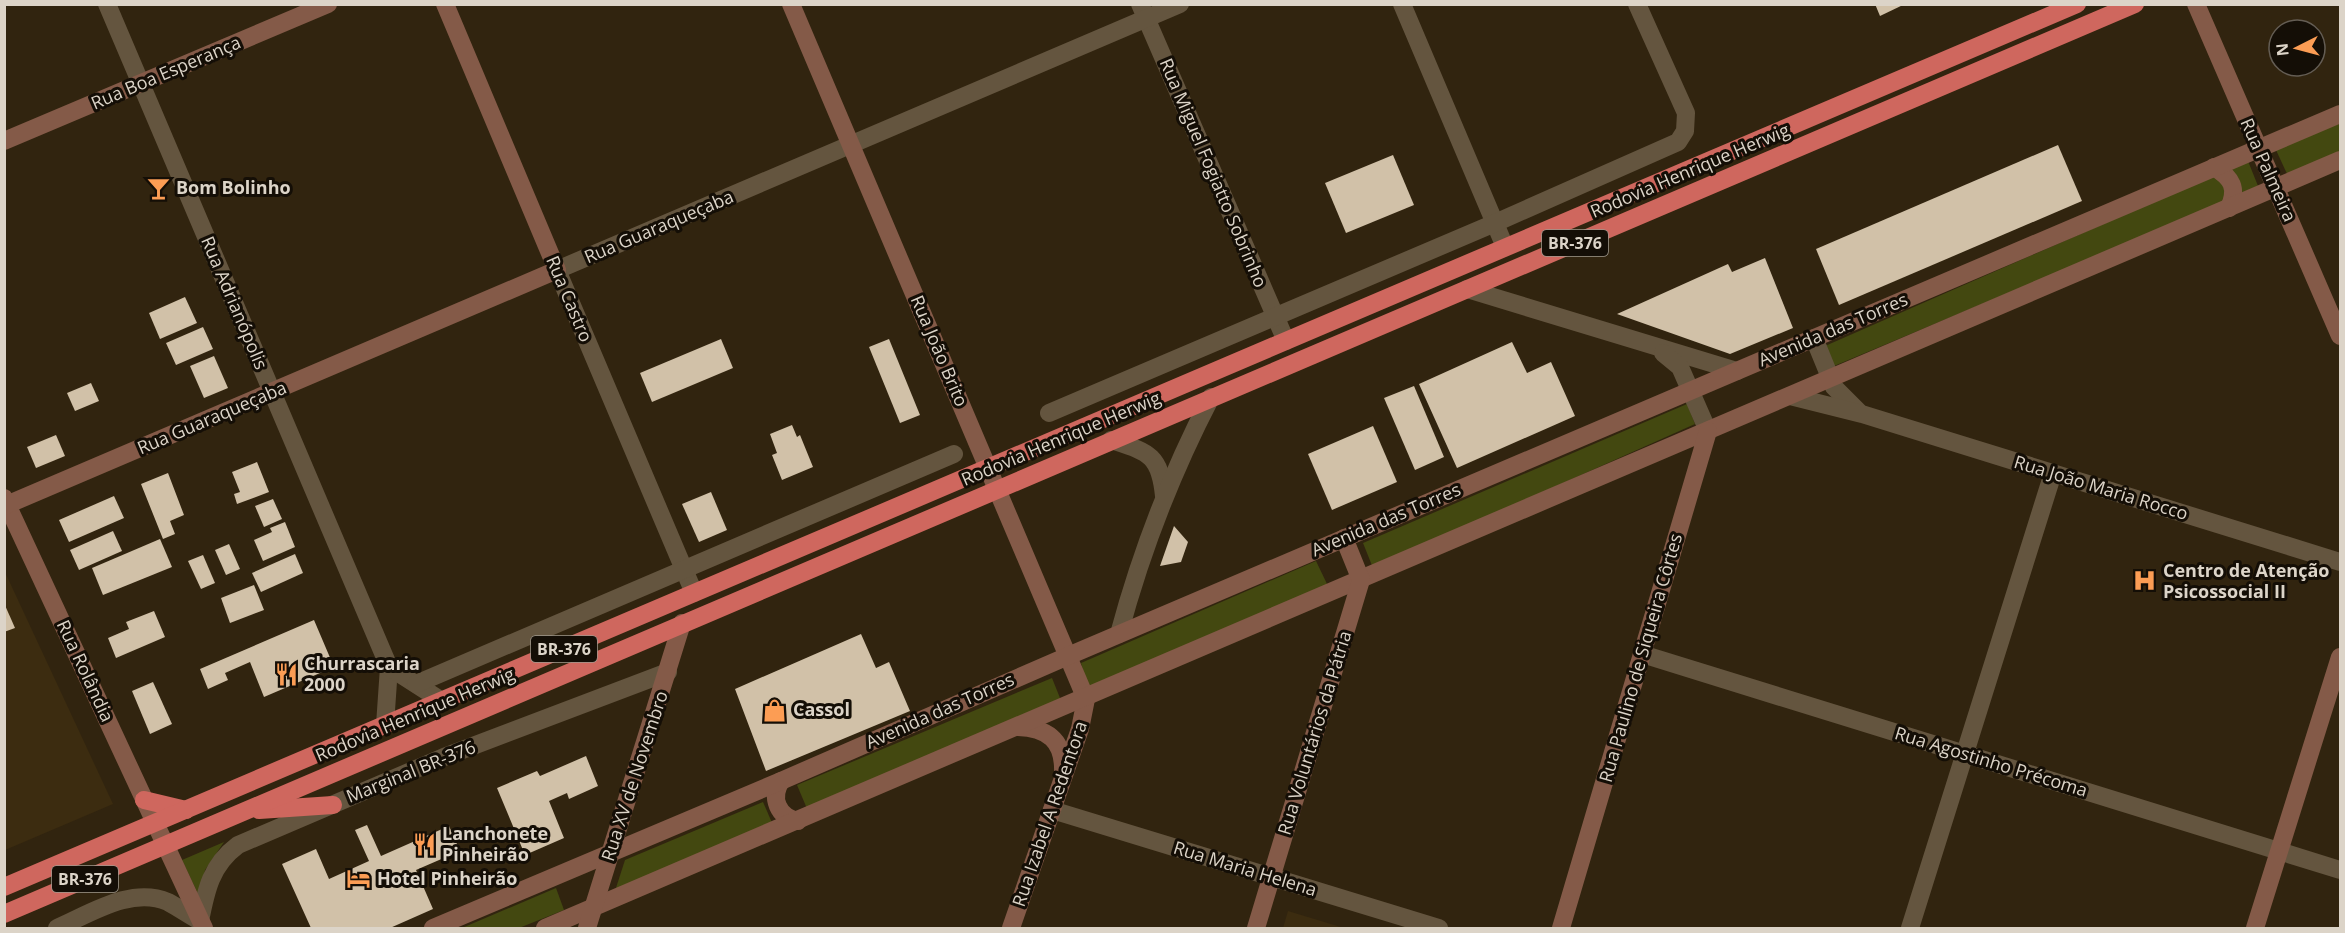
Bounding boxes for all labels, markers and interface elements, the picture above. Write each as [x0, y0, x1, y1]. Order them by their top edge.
north arrow [2267, 18, 2327, 78]
street label: Rua Boa Esperança [87, 30, 244, 115]
text: N [2270, 42, 2294, 57]
street label: Rua Miguel Fogiatto Sobrinho [1155, 54, 1273, 291]
street label: Rua Palmeira [2235, 114, 2302, 225]
street label: Rodovia Henrique Herwig [1586, 117, 1793, 223]
bar icon: Bom Bolinho [145, 175, 171, 201]
place label: Bom Bolinho [176, 175, 291, 199]
street label: Rua Guaraqueçaba [580, 184, 737, 268]
road number: BR-376 [1542, 230, 1608, 256]
street label: Rua Adrianópolis [196, 232, 274, 373]
street label: Rua Castro [541, 252, 599, 345]
street label: Avenida das Torres [1754, 287, 1911, 371]
street label: Rua João Brito [906, 291, 974, 410]
street label: Rua Guaraqueçaba [133, 375, 290, 459]
street label: Rodovia Henrique Herwig [957, 385, 1164, 491]
street label: Rua João Maria Rocco [2011, 449, 2191, 525]
street label: Avenida das Torres [1307, 477, 1464, 561]
street label: Rua Paulino de Siqueira Côrtes [1593, 530, 1687, 785]
place label: Centro de Atenção Psicossocial II [2163, 558, 2329, 603]
hospital icon: Centro de Atenção Psicossocial II [2132, 568, 2158, 594]
street label: Rua Rolândia [52, 616, 120, 725]
street label: Rua Voluntários da Pátria [1272, 628, 1357, 838]
road number: BR-376 [531, 636, 597, 662]
place label: Churrascaria 2000 [304, 651, 420, 696]
restaurant icon: Churrascaria 2000 [273, 661, 299, 687]
street label: Rodovia Henrique Herwig [311, 661, 518, 767]
street label: Avenida das Torres [862, 667, 1018, 754]
street label: Rua XV de Novembro [595, 687, 673, 864]
shop icon: Cassol [762, 697, 788, 723]
place label: Cassol [793, 697, 850, 721]
street label: Rua Izabel A Redentora [1006, 718, 1092, 910]
street label: Rua Agostinho Précoma [1892, 720, 2091, 802]
street label: Marginal BR-376 [342, 734, 479, 808]
place label: Lanchonete Pinheirão [442, 821, 548, 866]
restaurant icon: Lanchonete Pinheirão [411, 831, 437, 857]
street label: Rua Maria Helena [1171, 835, 1320, 901]
road number: BR-376 [52, 866, 118, 892]
hotel icon: Hotel Pinheirão [346, 866, 372, 892]
place label: Hotel Pinheirão [377, 866, 517, 890]

